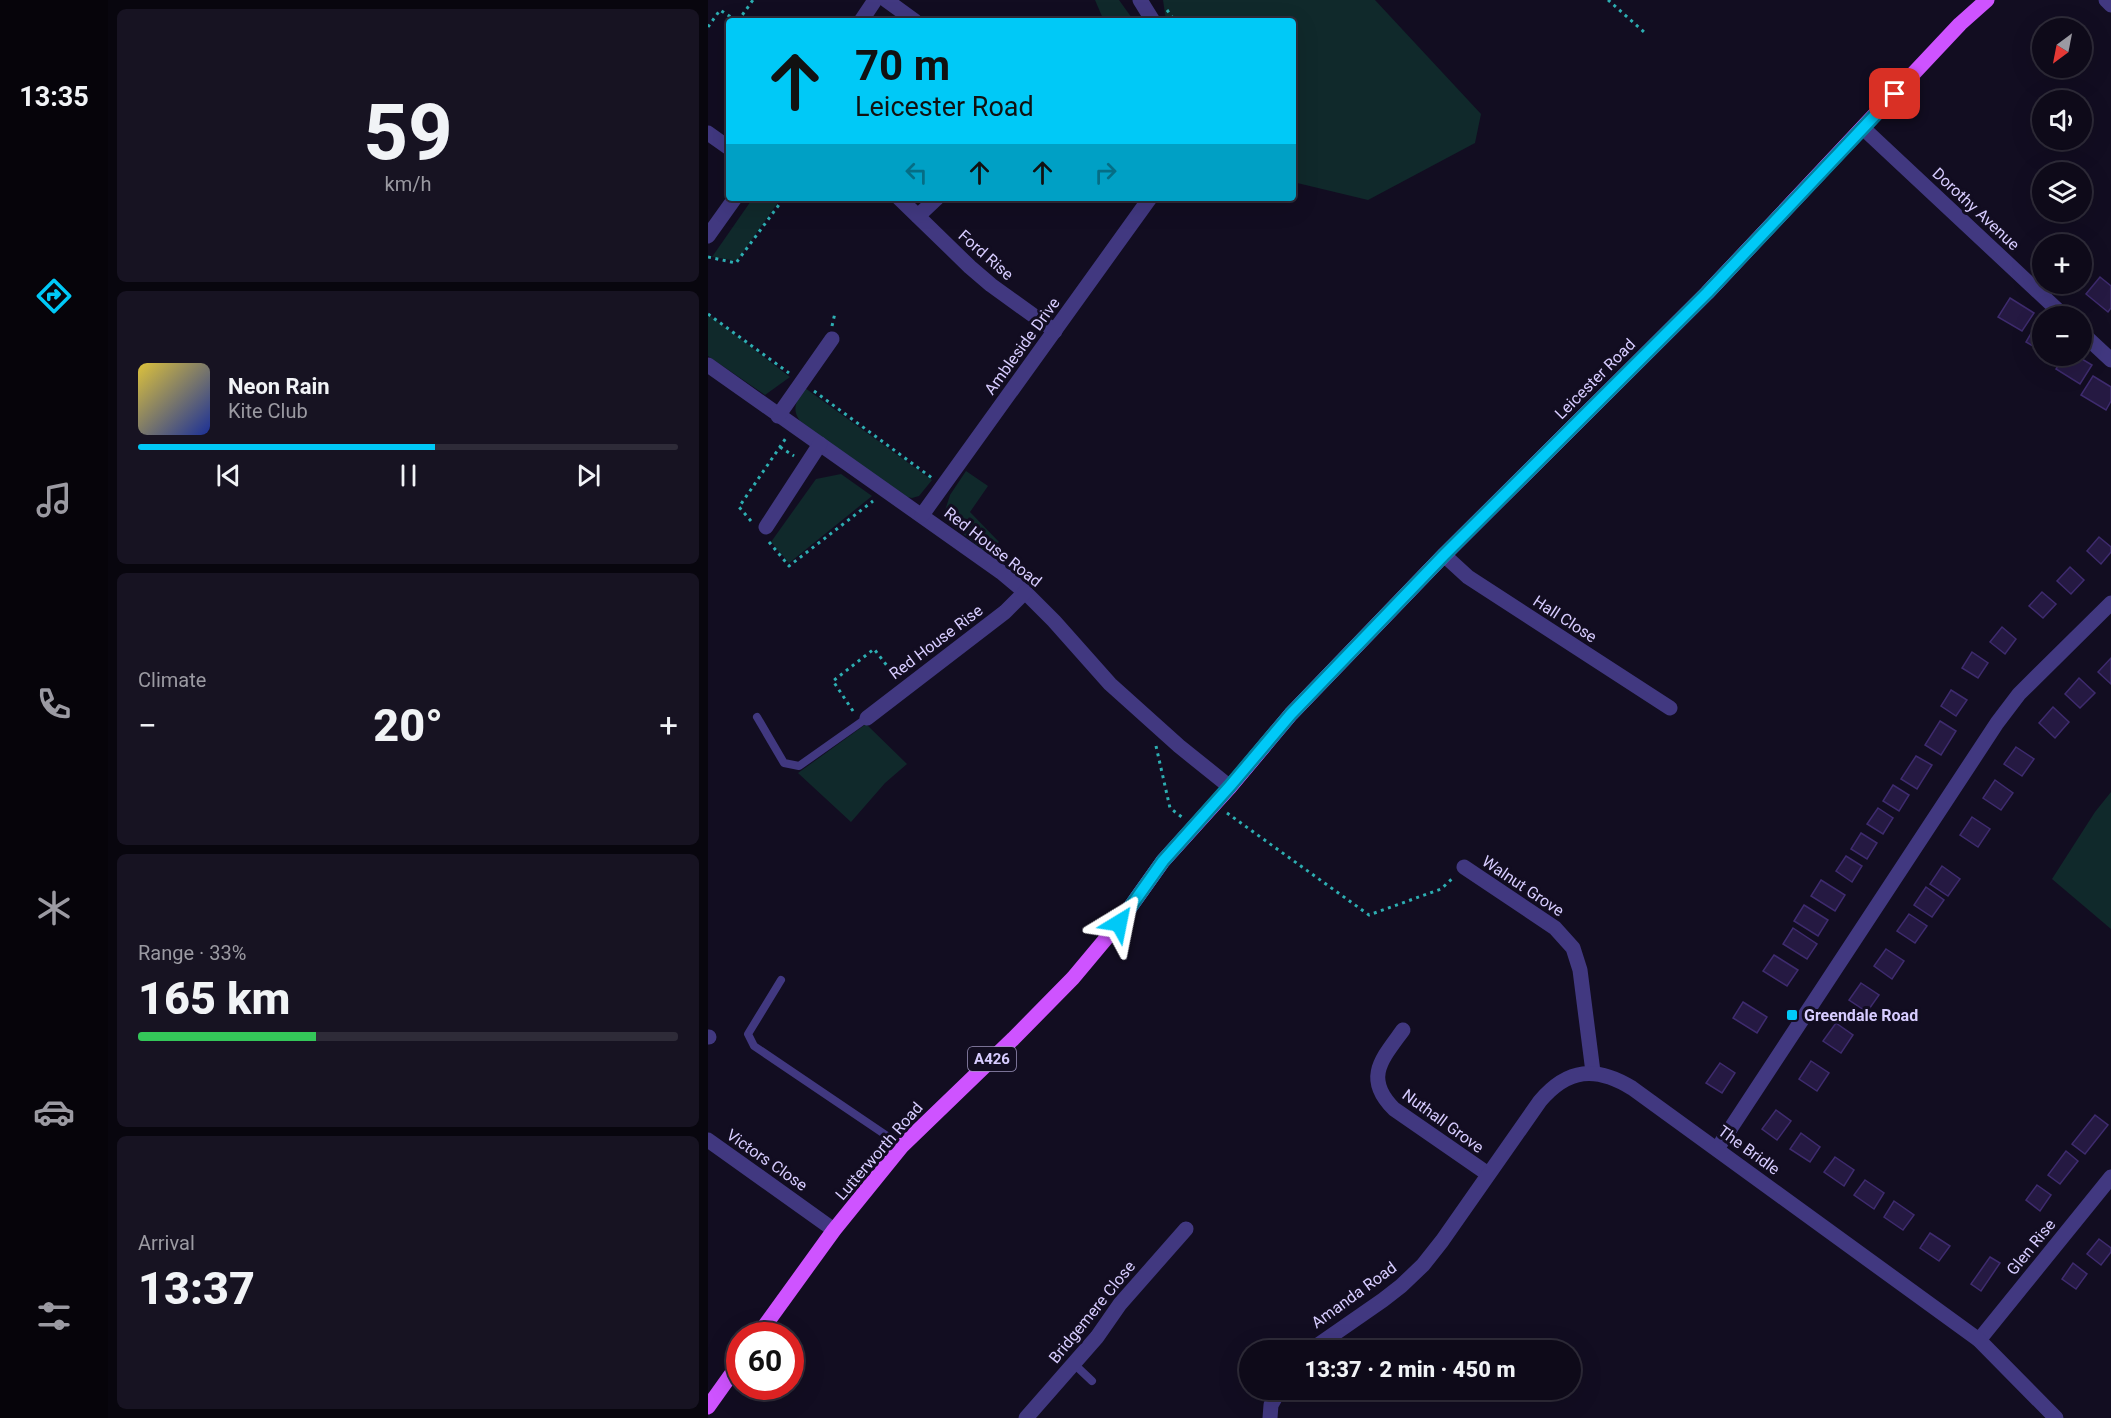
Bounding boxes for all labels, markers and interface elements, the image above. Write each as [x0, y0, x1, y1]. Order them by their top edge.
north arrow [2032, 18, 2092, 78]
map controls [2032, 18, 2092, 366]
text: 70 m [855, 41, 950, 90]
icon: ahead [756, 42, 834, 120]
pin [1869, 68, 1920, 119]
icon: arrive [1878, 77, 1911, 110]
text: 13:35 [19, 81, 89, 113]
text: 59 [363, 87, 453, 178]
button: sound [2032, 90, 2092, 150]
text: Leicester Road [855, 91, 1034, 123]
icon: left [900, 156, 933, 189]
icon: ahead [963, 156, 996, 189]
icon: ahead [1026, 156, 1059, 189]
icon: right [1089, 156, 1122, 189]
button: layers [2032, 162, 2092, 222]
street label: Dorothy Avenue [1929, 164, 2023, 254]
text: km/h [385, 172, 431, 196]
street label: Ford Rise [955, 226, 1017, 284]
button: + [2032, 234, 2092, 294]
icon: directions [33, 275, 75, 317]
street label: Ambleside Drive [980, 294, 1064, 398]
button: − [2032, 306, 2092, 366]
street label: Leicester Road [1551, 335, 1639, 423]
text: Neon Rain [228, 374, 330, 399]
text: Kite Club [228, 399, 308, 423]
icon: previous [212, 459, 245, 492]
icon: pause [392, 459, 425, 492]
icon: next [572, 459, 605, 492]
icon: music [33, 479, 75, 521]
street label: Red House Road [941, 503, 1045, 591]
street label: Hall Close [1530, 591, 1600, 647]
street label: Red House Rise [886, 601, 986, 683]
text: Climate [138, 668, 206, 692]
icon: phone [33, 683, 75, 725]
text: 20° [373, 699, 443, 752]
text: − [138, 706, 157, 745]
text: + [659, 706, 678, 745]
street label: Walnut Grove [1478, 852, 1568, 920]
icon: climate [33, 887, 75, 929]
position arrow [1087, 891, 1151, 955]
text: Range · 33% [138, 941, 246, 965]
text: 165 km [138, 972, 290, 1025]
place label: Greendale Road [1804, 1006, 1918, 1025]
marker: Greendale Road [1785, 1008, 1799, 1022]
road number: A426 [968, 1047, 1016, 1071]
street label: Nuthall Grove [1399, 1085, 1487, 1157]
icon: car [33, 1091, 75, 1133]
street label: Lutterworth Road [831, 1098, 927, 1204]
street label: The Bridle [1714, 1121, 1784, 1179]
street label: Victors Close [723, 1125, 811, 1195]
street label: Glen Rise [2003, 1215, 2059, 1279]
text: Arrival [138, 1231, 195, 1255]
street label: Bridgemere Close [1045, 1257, 1139, 1367]
street label: Amanda Road [1308, 1258, 1400, 1332]
text: 13:37 [138, 1262, 255, 1315]
icon: filters [33, 1295, 75, 1337]
speed limit sign: 60 [726, 1322, 804, 1400]
text: 13:37 · 2 min · 450 m [1305, 1357, 1515, 1382]

